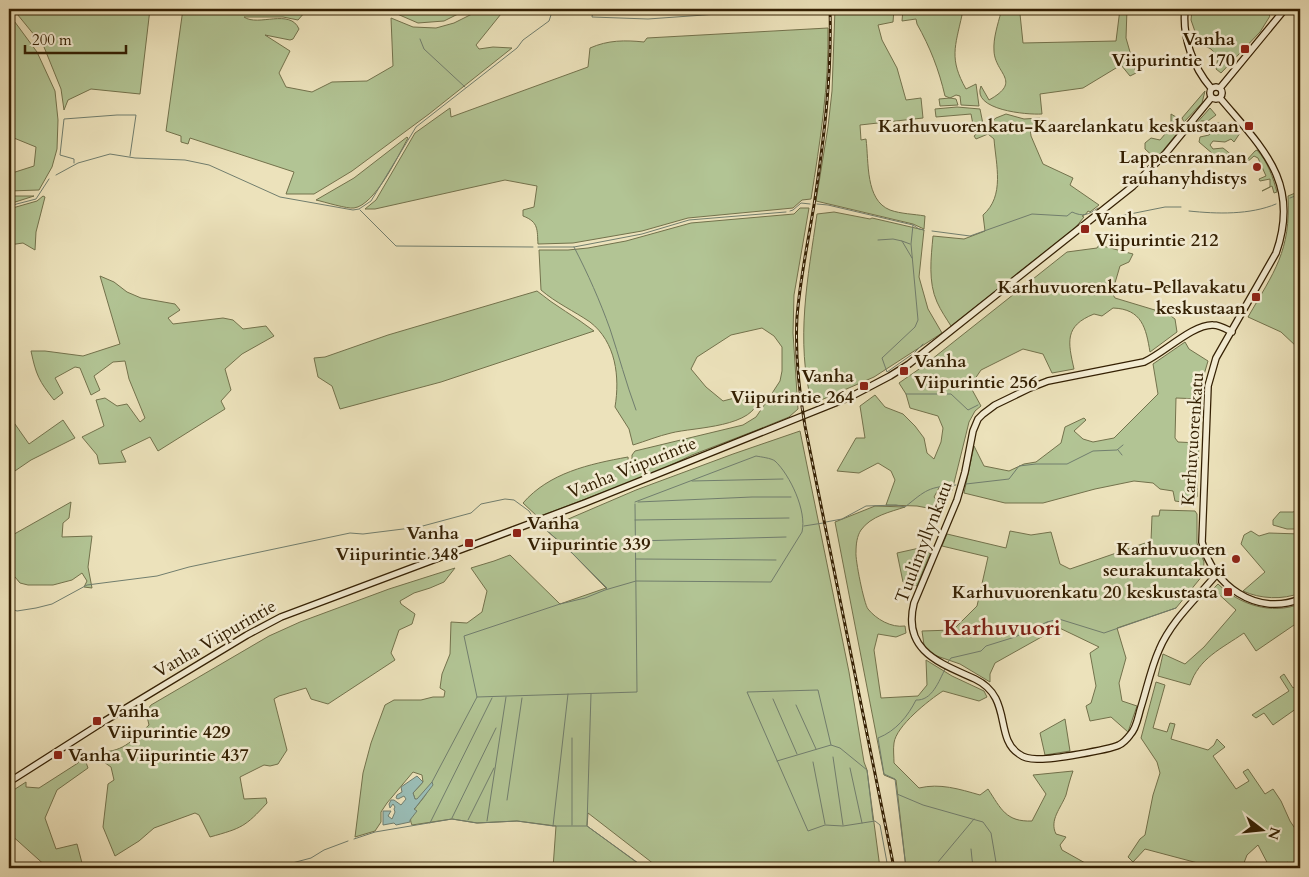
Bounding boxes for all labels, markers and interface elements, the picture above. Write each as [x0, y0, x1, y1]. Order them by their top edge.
scale bar [25, 22, 126, 54]
place label: Vanha Viipurintie 170 [1112, 27, 1235, 73]
text: 200 m [32, 30, 72, 50]
marker: Vanha Viipurintie 170 [1239, 43, 1251, 55]
place label: Karhuvuorenkatu-Kaarelankatu keskustaan [878, 114, 1239, 139]
marker: Karhuvuorenkatu-Kaarelankatu keskustaan [1243, 120, 1255, 132]
place label: Lappeenrannan rauhanyhdistys [1119, 145, 1247, 191]
marker: Lappeenrannan rauhanyhdistys [1251, 161, 1263, 173]
place label: Vanha Viipurintie 212 [1095, 207, 1218, 253]
marker: Vanha Viipurintie 212 [1079, 223, 1091, 235]
place label: Karhuvuorenkatu-Pellavakatu keskustaan [998, 275, 1246, 321]
marker: Karhuvuorenkatu-Pellavakatu keskustaan [1250, 291, 1262, 303]
place label: Vanha Viipurintie 256 [914, 349, 1037, 395]
place label: Vanha Viipurintie 264 [731, 364, 854, 410]
marker: Vanha Viipurintie 256 [898, 365, 910, 377]
street label: Karhuvuorenkatu [1176, 371, 1210, 507]
marker: Vanha Viipurintie 264 [858, 380, 870, 392]
street label: Vanha Viipurintie [564, 431, 700, 505]
street label: Tuulimyllynkatu [889, 477, 959, 607]
place label: Vanha Viipurintie 339 [527, 511, 650, 557]
place label: Vanha Viipurintie 348 [336, 521, 459, 567]
marker: Vanha Viipurintie 339 [511, 527, 523, 539]
marker: Vanha Viipurintie 348 [463, 537, 475, 549]
place label: Karhuvuoren seurakuntakoti [1103, 537, 1226, 583]
marker: Karhuvuoren seurakuntakoti [1230, 553, 1242, 565]
place label: Karhuvuorenkatu 20 keskustasta [952, 580, 1218, 605]
marker: Karhuvuorenkatu 20 keskustasta [1222, 586, 1234, 598]
street label: Vanha Viipurintie [149, 594, 281, 684]
district label: Karhuvuori [943, 613, 1061, 643]
place label: Vanha Viipurintie 429 [107, 699, 230, 745]
marker: Vanha Viipurintie 429 [91, 715, 103, 727]
place label: Vanha Viipurintie 437 [68, 743, 249, 768]
marker: Vanha Viipurintie 437 [52, 749, 64, 761]
north arrow [1236, 804, 1286, 854]
text: N [1263, 825, 1285, 842]

